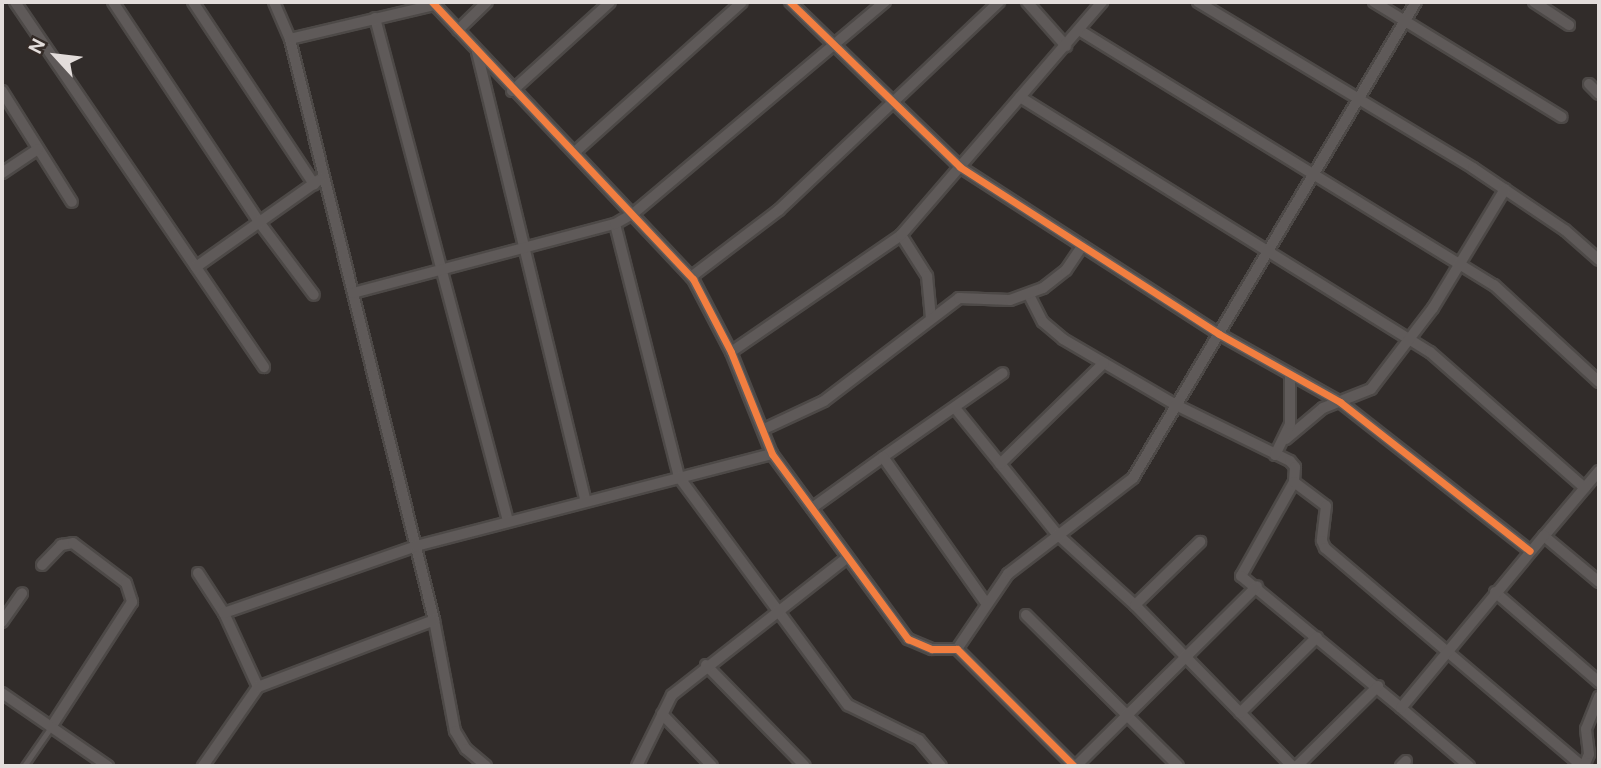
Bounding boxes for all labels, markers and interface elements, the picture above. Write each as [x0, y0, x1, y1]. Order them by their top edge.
north arrow [21, 21, 91, 91]
text: N [23, 34, 51, 58]

